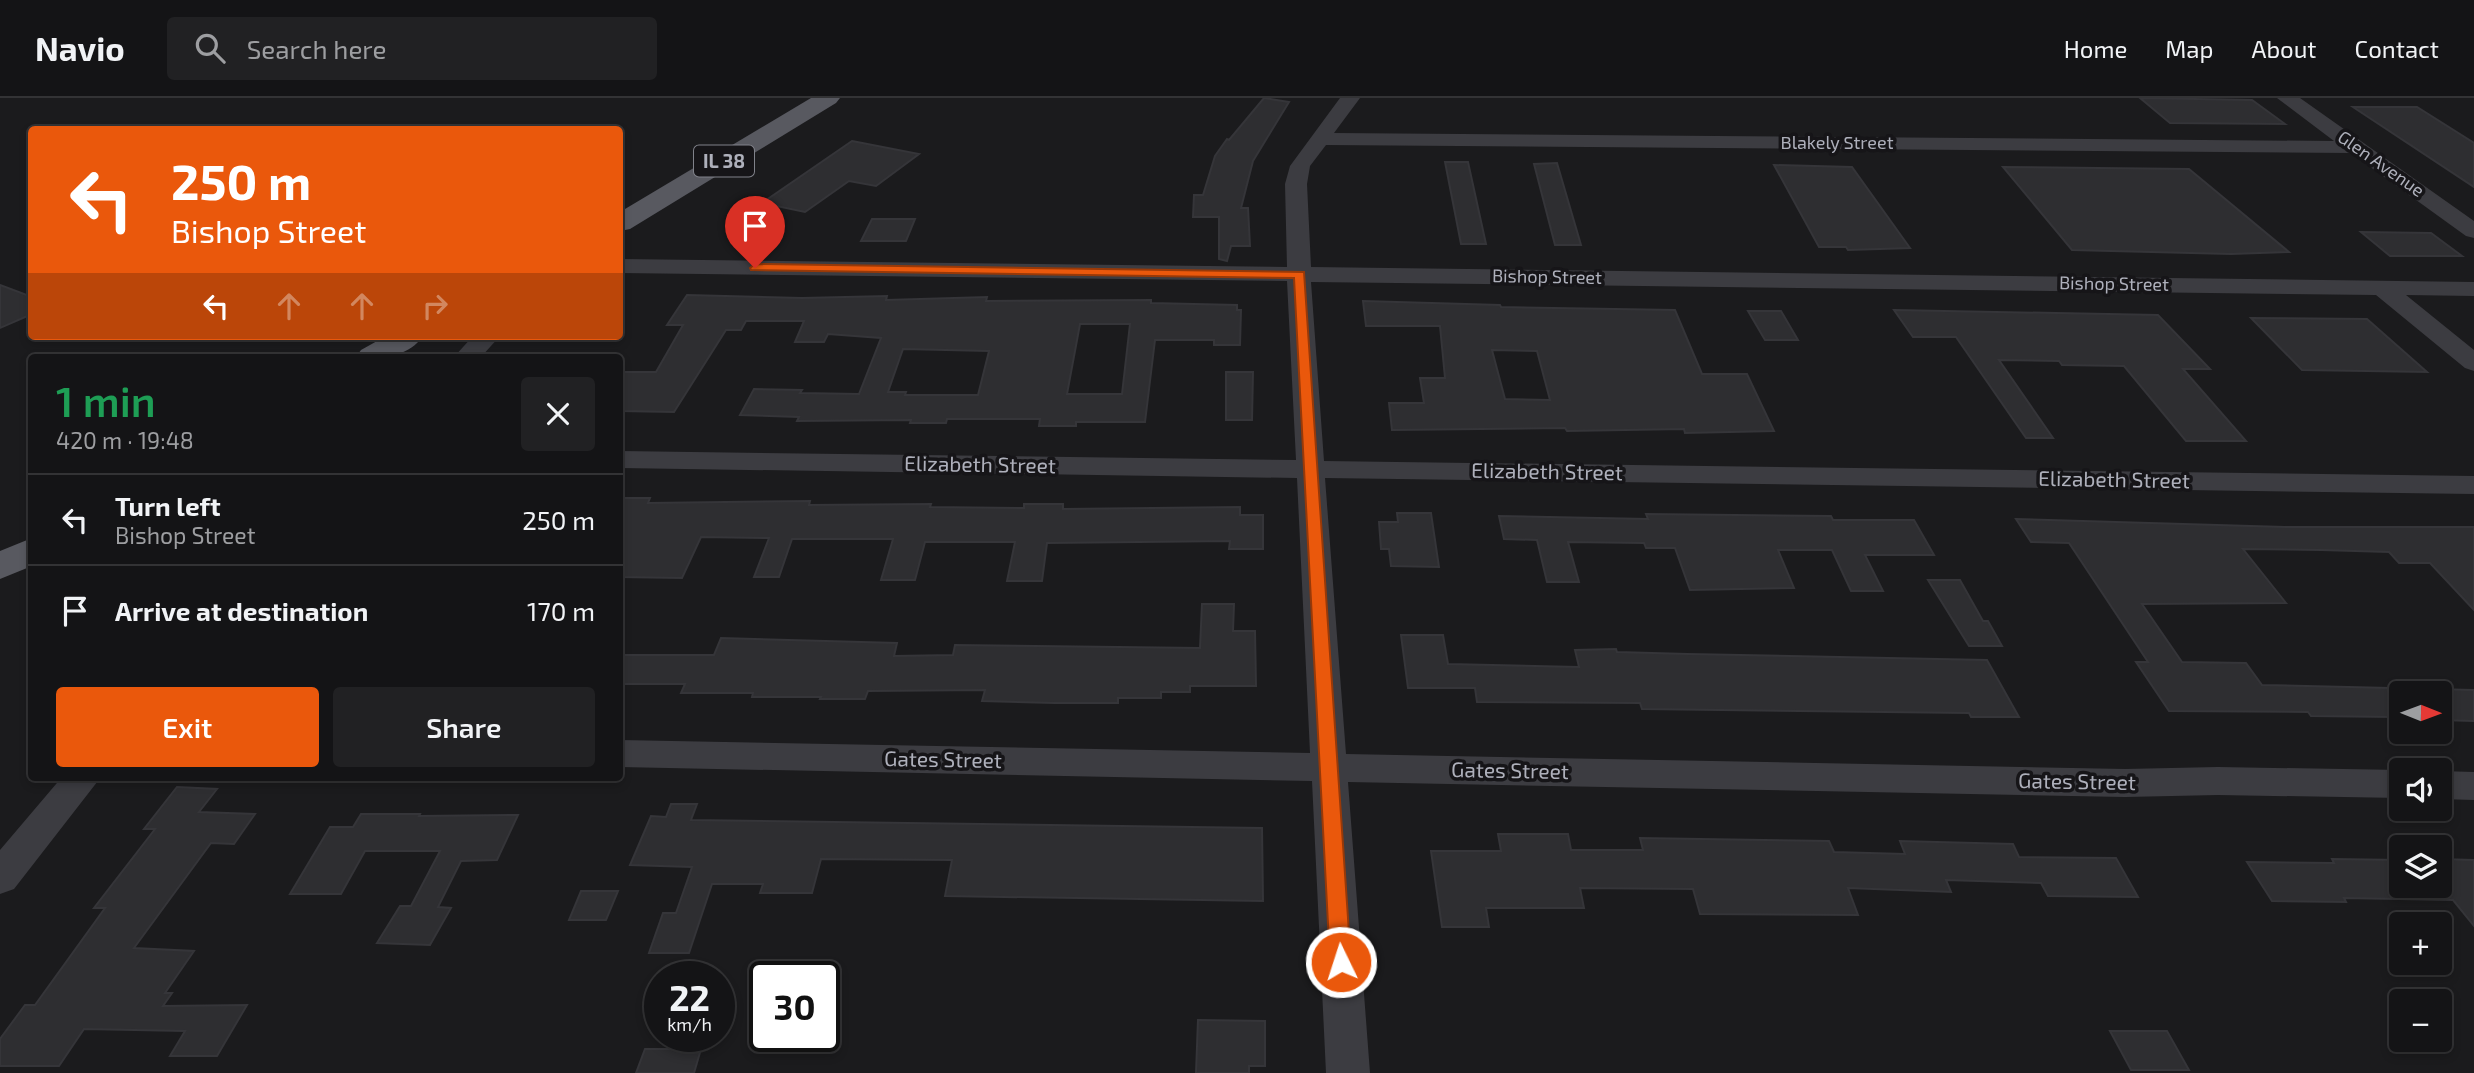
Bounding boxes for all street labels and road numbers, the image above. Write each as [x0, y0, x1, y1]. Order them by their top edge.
street label: Glen Avenue [2334, 125, 2429, 201]
street label: Blakely Street [1780, 131, 1894, 153]
road number: IL 38 [694, 146, 754, 176]
street label: Bishop Street [1492, 264, 1602, 288]
street label: Bishop Street [2059, 271, 2169, 295]
street label: Elizabeth Street [904, 450, 1056, 477]
street label: Elizabeth Street [1471, 457, 1623, 484]
street label: Elizabeth Street [2038, 465, 2190, 492]
street label: Gates Street [884, 745, 1002, 772]
street label: Gates Street [1451, 756, 1569, 783]
street label: Gates Street [2018, 767, 2136, 794]

